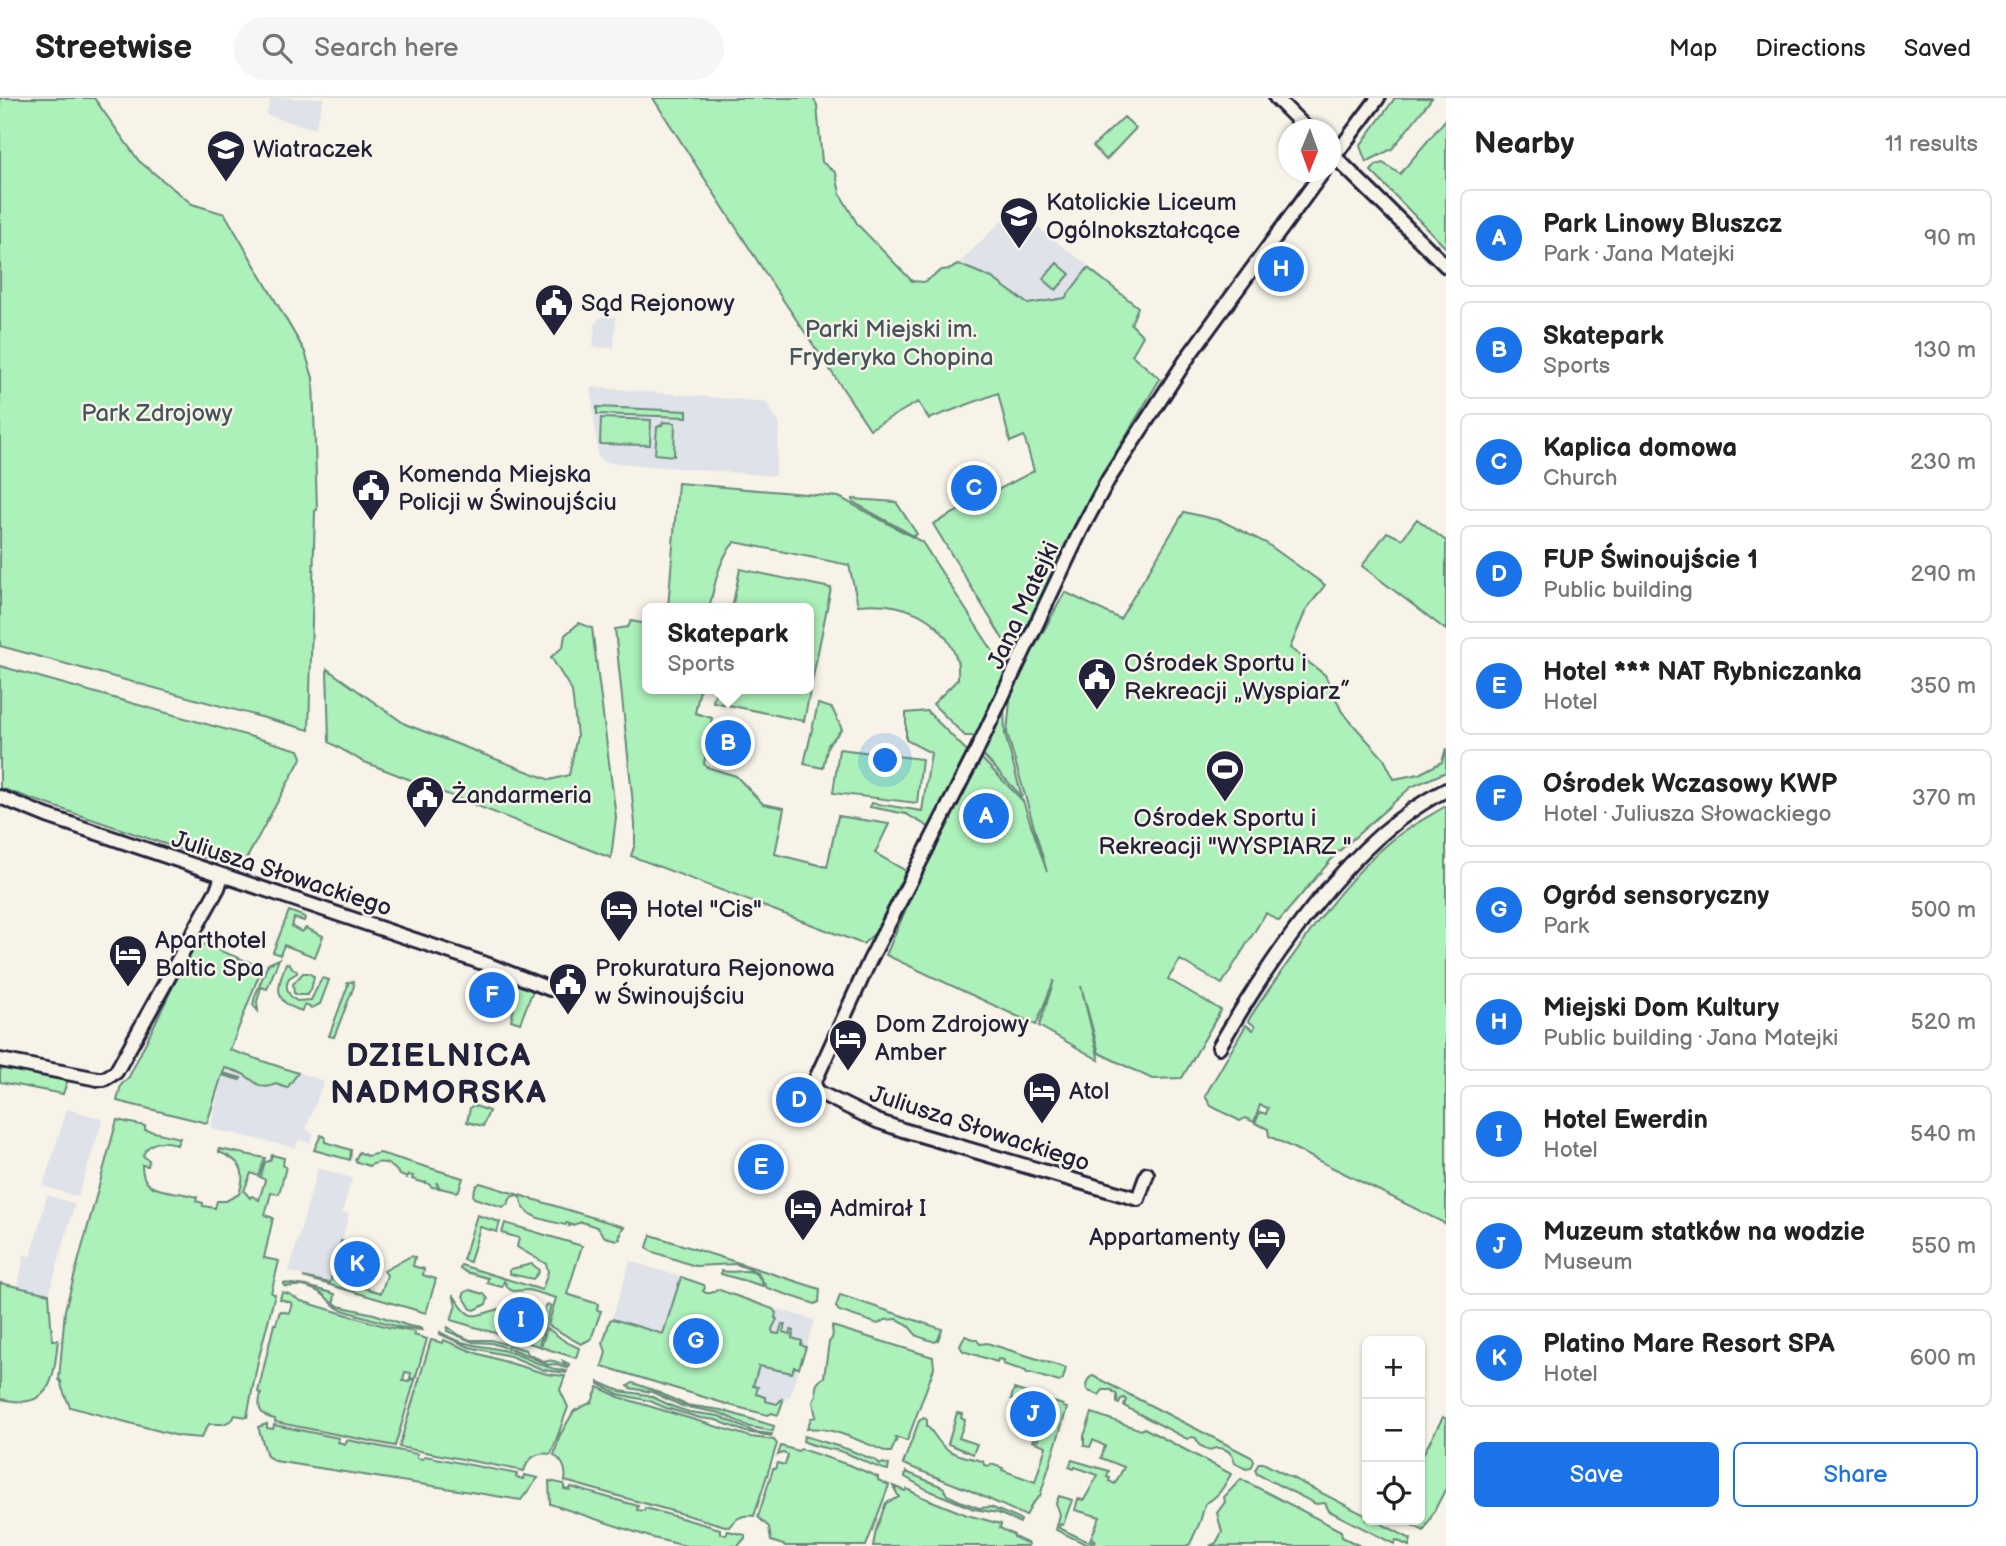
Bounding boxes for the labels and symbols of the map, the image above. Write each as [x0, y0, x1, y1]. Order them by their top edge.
north arrow [1278, 119, 1341, 182]
school or university icon: Wiatraczek [205, 128, 247, 183]
place label: Wiatraczek [253, 135, 372, 164]
place label: Katolickie Liceum Ogólnokształcące [1046, 188, 1240, 245]
school or university icon: Katolickie Liceum Ogólnokształcące [998, 195, 1040, 250]
pin: H [1258, 243, 1304, 295]
public building icon: Sąd Rejonowy [533, 282, 575, 337]
place label: Sąd Rejonowy [581, 289, 735, 318]
park label: Parki Miejski im. Fryderyka Chopina [788, 315, 994, 372]
park label: Park Zdrojowy [81, 399, 233, 428]
place label: Komenda Miejska Policji w Świnoujściu [398, 460, 617, 517]
pin: C [951, 462, 997, 514]
public building icon: Komenda Miejska Policji w Świnoujściu [350, 467, 392, 522]
street label: Jana Matejki [981, 537, 1066, 674]
place label: Ośrodek Sportu i Rekreacji „Wyspiarz” [1124, 649, 1350, 706]
public building icon: Ośrodek Sportu i Rekreacji „Wyspiarz” [1076, 656, 1118, 711]
pin: B [705, 717, 751, 769]
your location [868, 743, 902, 777]
sports icon: Ośrodek Sportu i Rekreacji "WYSPIARZ " [1204, 748, 1246, 803]
public building icon: Żandarmeria [404, 774, 446, 829]
place label: Żandarmeria [451, 781, 592, 810]
pin: A [963, 790, 1009, 842]
place label: Ośrodek Sportu i Rekreacji "WYSPIARZ " [1098, 804, 1352, 861]
street label: Juliusza Słowackiego [168, 824, 396, 923]
hotel icon: Hotel "Cis" [598, 888, 640, 943]
place label: Hotel "Cis" [646, 895, 762, 924]
place label: Aparthotel Baltic Spa [155, 926, 266, 983]
hotel icon: Aparthotel Baltic Spa [107, 933, 149, 988]
place label: Prokuratura Rejonowa w Świnoujściu [595, 954, 835, 1011]
public building icon: Prokuratura Rejonowa w Świnoujściu [547, 961, 589, 1016]
pin: F [469, 969, 515, 1021]
place label: Dom Zdrojowy Amber [875, 1010, 1029, 1067]
hotel icon: Dom Zdrojowy Amber [827, 1017, 869, 1072]
district label: DZIELNICA NADMORSKA [330, 1037, 548, 1113]
hotel icon: Atol [1021, 1070, 1063, 1125]
pin: D [776, 1074, 822, 1126]
place label: Atol [1069, 1077, 1109, 1106]
street label: Juliusza Słowackiego [866, 1079, 1094, 1178]
pin: E [738, 1141, 784, 1193]
hotel icon: Admirał I [782, 1187, 824, 1242]
place label: Admirał I [830, 1194, 926, 1223]
hotel icon: Appartamenty [1246, 1216, 1288, 1271]
place label: Appartamenty [1089, 1223, 1240, 1252]
pin: K [334, 1238, 380, 1290]
pin: I [498, 1294, 544, 1346]
pin: G [673, 1315, 719, 1367]
pin: J [1010, 1388, 1056, 1440]

